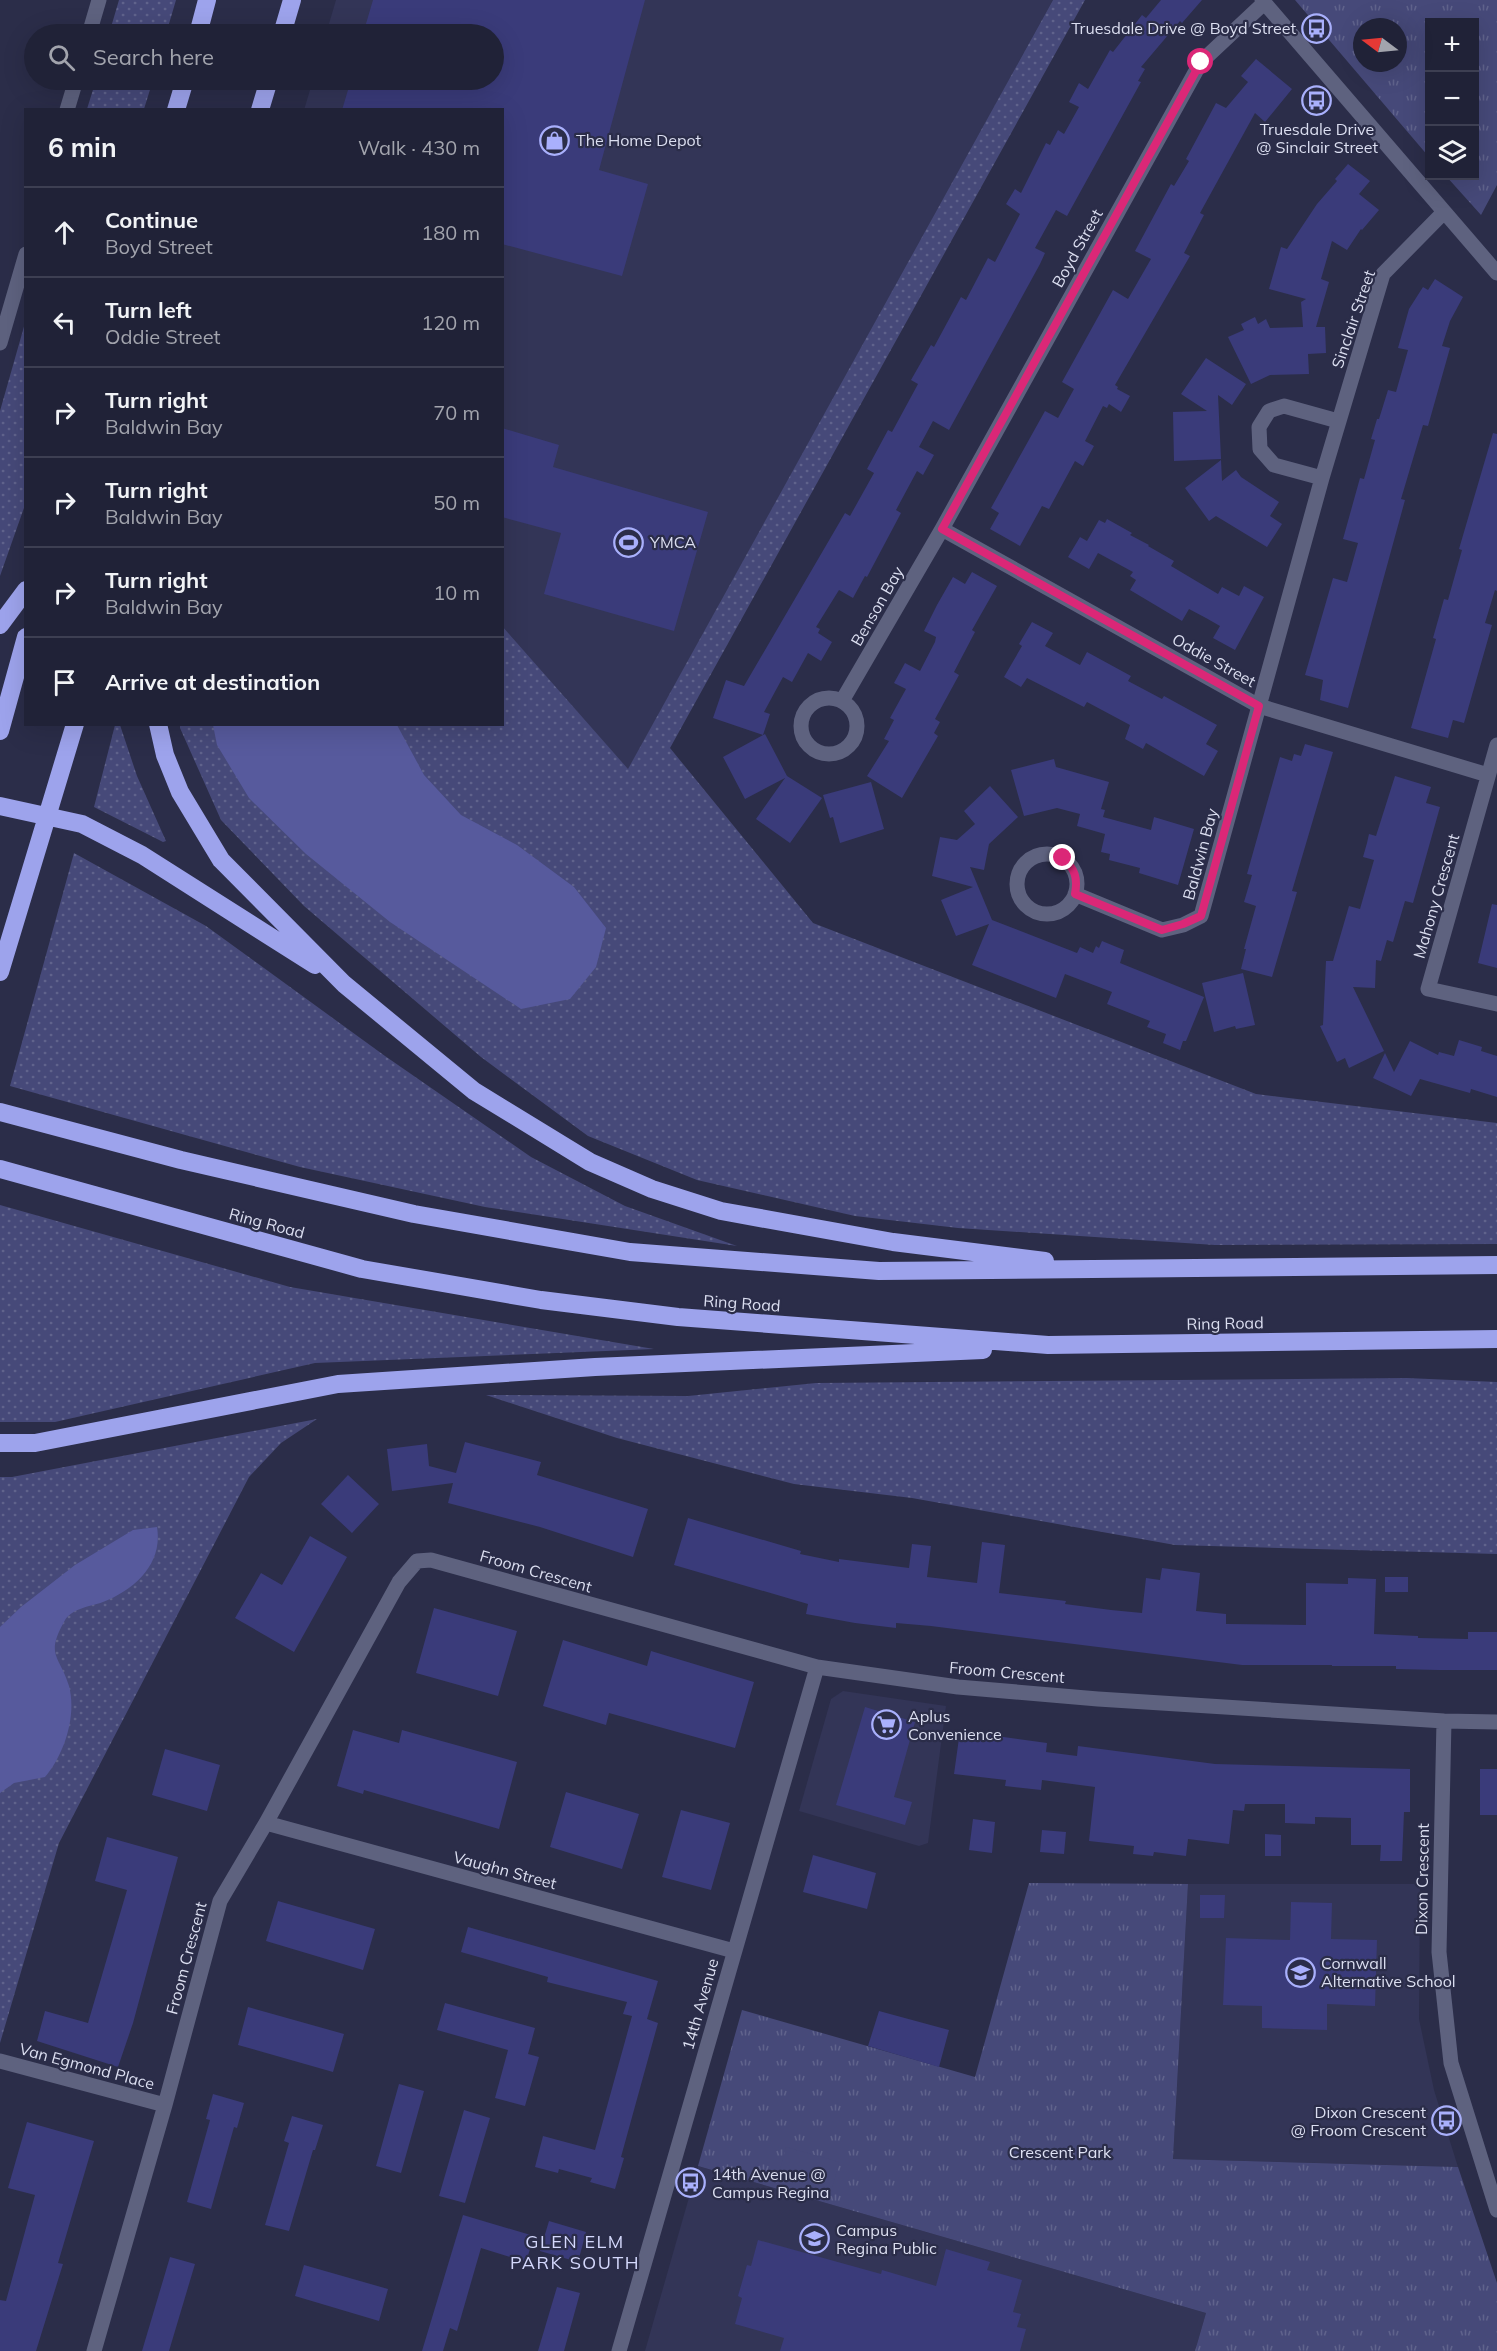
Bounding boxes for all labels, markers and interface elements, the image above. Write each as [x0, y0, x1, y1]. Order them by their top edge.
bus stop icon: Truesdale Drive @ Boyd Street [1301, 12, 1333, 44]
place label: Truesdale Drive @ Boyd Street [1071, 18, 1296, 38]
north arrow [1353, 18, 1407, 72]
map controls [1425, 18, 1479, 180]
button: + [1425, 18, 1479, 72]
search box [24, 24, 504, 90]
icon: search [45, 41, 78, 74]
text: Search here [93, 43, 214, 71]
route start [1187, 48, 1213, 74]
button: − [1425, 72, 1479, 126]
bus stop icon: Truesdale Drive @ Sinclair Street [1301, 85, 1333, 117]
place label: Truesdale Drive @ Sinclair Street [1256, 119, 1378, 157]
shop icon: The Home Depot [539, 124, 571, 156]
button: layers [1425, 126, 1479, 180]
place label: The Home Depot [576, 130, 702, 150]
text: 6 min [48, 131, 117, 164]
text: Walk · 430 m [358, 135, 480, 160]
street label: Boyd Street [1047, 205, 1107, 291]
text: Continue [105, 206, 198, 234]
icon: ahead [48, 216, 81, 249]
text: 180 m [421, 220, 480, 245]
text: Boyd Street [105, 234, 213, 259]
street label: Sinclair Street [1327, 267, 1379, 371]
text: Turn left [105, 296, 192, 324]
icon: left [48, 306, 81, 339]
text: 120 m [421, 310, 480, 335]
text: Oddie Street [105, 324, 221, 349]
text: Turn right [105, 386, 208, 414]
icon: right [48, 396, 81, 429]
text: 70 m [433, 400, 480, 425]
text: Baldwin Bay [105, 414, 223, 439]
text: Turn right [105, 476, 208, 504]
icon: right [48, 486, 81, 519]
text: 50 m [433, 490, 480, 515]
text: Baldwin Bay [105, 504, 223, 529]
sports icon: YMCA [613, 526, 645, 558]
place label: YMCA [649, 532, 696, 552]
street label: Benson Bay [846, 562, 908, 649]
text: Turn right [105, 566, 208, 594]
icon: right [48, 576, 81, 609]
text: 10 m [433, 580, 480, 605]
text: Baldwin Bay [105, 594, 223, 619]
street label: Oddie Street [1169, 629, 1260, 691]
icon: arrive [48, 666, 81, 699]
text: Arrive at destination [105, 668, 320, 696]
street label: Baldwin Bay [1178, 806, 1222, 902]
street label: Mahony Crescent [1409, 831, 1463, 961]
route end [1049, 844, 1075, 870]
street label: Ring Road [227, 1203, 307, 1243]
street label: Ring Road [703, 1290, 781, 1316]
street label: Ring Road [1186, 1312, 1264, 1334]
street label: Froom Crescent [478, 1545, 595, 1597]
street label: Froom Crescent [948, 1657, 1066, 1687]
place label: Aplus Convenience [908, 1706, 1002, 1744]
supermarket icon: Aplus Convenience [871, 1709, 903, 1741]
street label: Dixon Crescent [1411, 1823, 1433, 1935]
street label: Vaughn Street [451, 1847, 559, 1893]
street label: Froom Crescent [161, 1899, 211, 2016]
place label: Cornwall Alternative School [1321, 1953, 1456, 1991]
street label: 14th Avenue [677, 1956, 723, 2052]
school or university icon: Cornwall Alternative School [1284, 1956, 1316, 1988]
street label: Van Egmond Place [17, 2038, 157, 2094]
place label: Dixon Crescent @ Froom Crescent [1291, 2102, 1426, 2140]
bus stop icon: Dixon Crescent @ Froom Crescent [1431, 2105, 1463, 2137]
park label: Crescent Park [1009, 2142, 1112, 2162]
place label: 14th Avenue @ Campus Regina [712, 2164, 829, 2202]
bus stop icon: 14th Avenue @ Campus Regina [675, 2167, 707, 2199]
place label: Campus Regina Public [836, 2220, 937, 2258]
school or university icon: Campus Regina Public [799, 2223, 831, 2255]
district label: GLEN ELM PARK SOUTH [510, 2230, 640, 2274]

